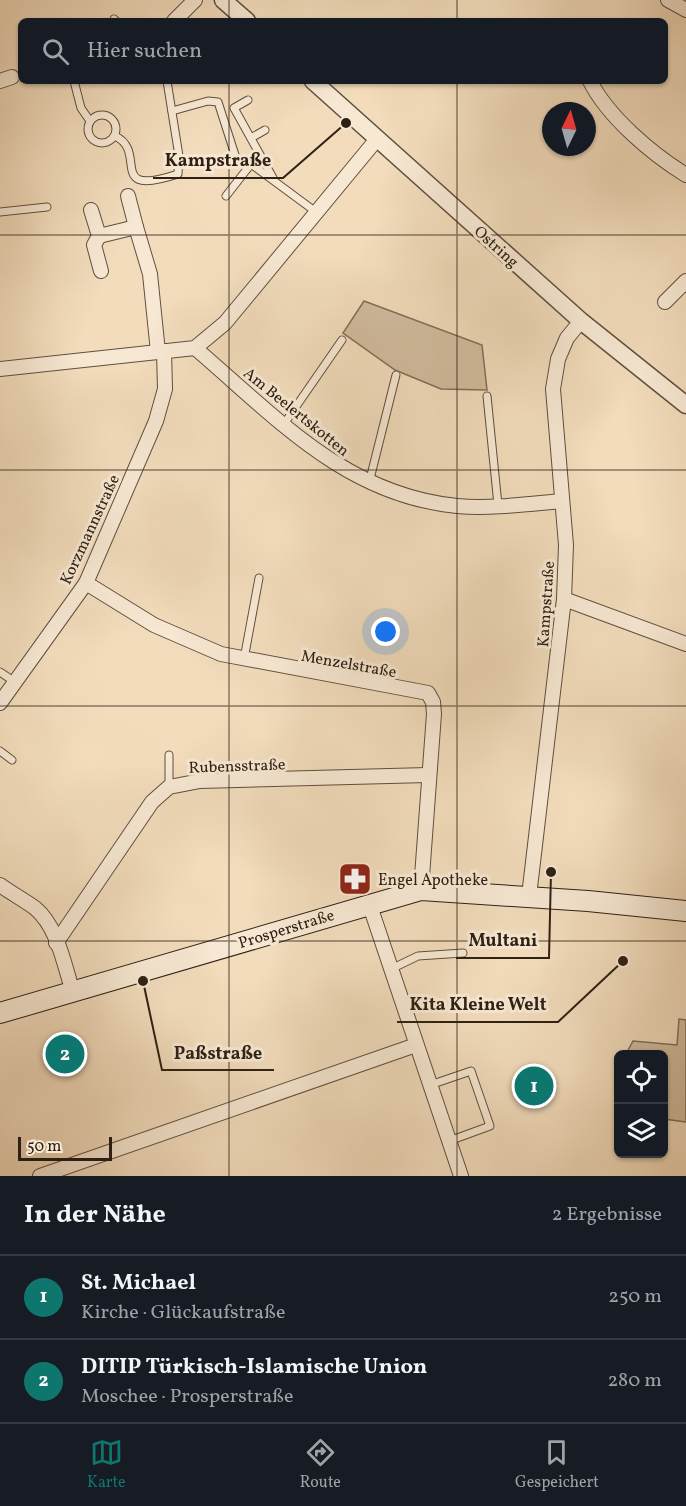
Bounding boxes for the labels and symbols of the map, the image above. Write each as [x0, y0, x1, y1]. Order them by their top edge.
north arrow [542, 102, 596, 156]
callout: Kampstraße [153, 142, 283, 178]
text: Kampstraße [165, 149, 271, 174]
street label: Ostring [468, 221, 523, 274]
street label: Am Beelertskotten [238, 363, 353, 462]
street label: Korzmannstraße [56, 471, 126, 588]
street label: Kampstraße [533, 560, 561, 648]
your location [371, 617, 400, 646]
street label: Menzelstraße [299, 646, 398, 684]
street label: Rubensstraße [188, 754, 286, 780]
pharmacy icon: Engel Apotheke [337, 861, 373, 897]
place label: Engel Apotheke [378, 870, 488, 892]
street label: Prosperstraße [236, 905, 337, 955]
callout: Multani [456, 922, 549, 958]
text: Multani [469, 929, 537, 954]
callout: Kita Kleine Welt [397, 986, 558, 1022]
text: Kita Kleine Welt [410, 993, 547, 1018]
pin: 2 [46, 1032, 84, 1076]
callout: Paßstraße [162, 1034, 274, 1070]
text: Paßstraße [174, 1042, 262, 1067]
pin: 1 [514, 1064, 554, 1108]
scale bar [18, 1134, 112, 1162]

